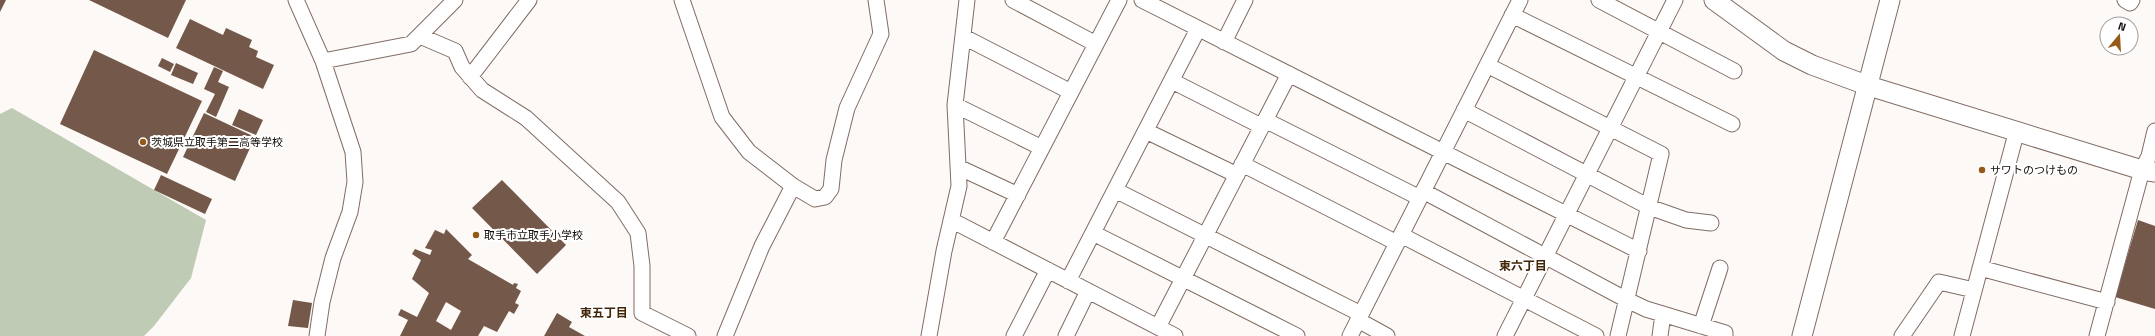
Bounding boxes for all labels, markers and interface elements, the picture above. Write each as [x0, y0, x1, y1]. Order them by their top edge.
north arrow [2099, 16, 2139, 56]
text: N [2116, 18, 2128, 35]
place label: 茨城県立取手第二高等学校 [151, 134, 283, 150]
marker: 茨城県立取手第二高等学校 [138, 137, 148, 147]
place label: サワトのつけもの [1990, 162, 2078, 178]
marker: サワトのつけもの [1977, 165, 1987, 175]
place label: 取手市立取手小学校 [484, 227, 583, 243]
marker: 取手市立取手小学校 [471, 230, 481, 240]
district label: 東六丁目 [1499, 256, 1547, 275]
district label: 東五丁目 [580, 303, 628, 322]

